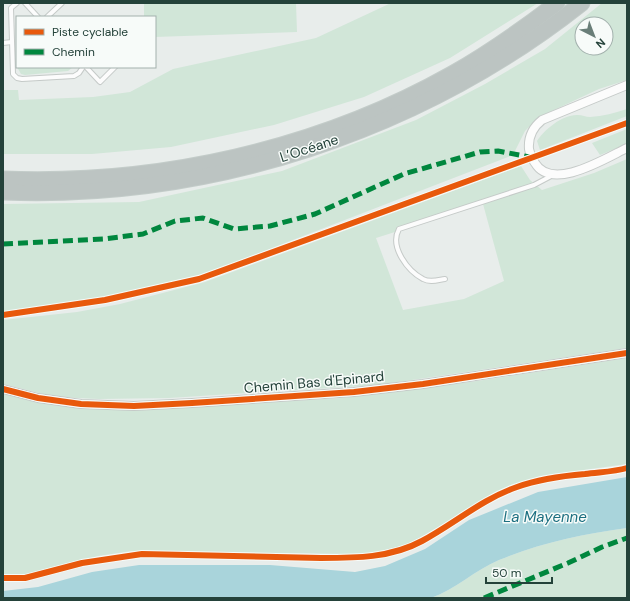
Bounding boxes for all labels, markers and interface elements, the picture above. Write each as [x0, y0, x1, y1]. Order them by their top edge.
legend [16, 16, 156, 68]
north arrow [574, 16, 614, 56]
text: Piste cyclable [52, 24, 128, 40]
text: N [593, 36, 608, 51]
text: Chemin [52, 44, 95, 60]
street label: L’Océane [277, 130, 341, 166]
street label: Chemin Bas d'Epinard [243, 367, 385, 397]
water label: La Mayenne [503, 507, 587, 527]
scale bar [486, 559, 552, 585]
text: 50 m [492, 565, 521, 581]

